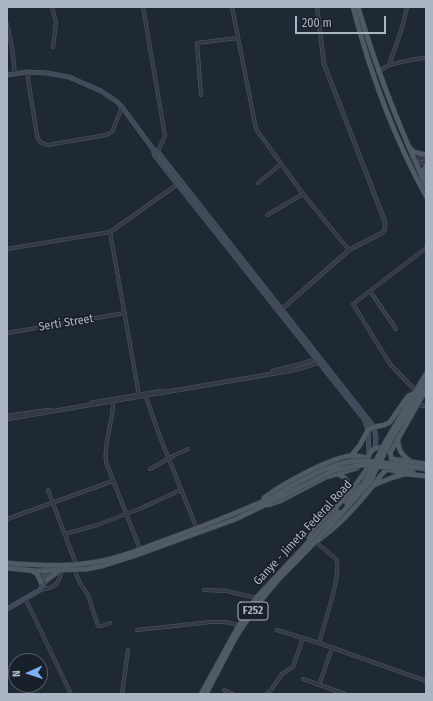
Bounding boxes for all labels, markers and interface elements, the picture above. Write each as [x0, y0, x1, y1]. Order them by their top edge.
scale bar [297, 8, 388, 34]
text: 200 m [302, 16, 332, 30]
street label: Serti Street [38, 312, 94, 334]
street label: Ganye - Jimeta Federal Road [251, 478, 355, 588]
road number: F252 [238, 602, 268, 620]
north arrow [8, 653, 48, 693]
text: N [10, 670, 23, 677]

